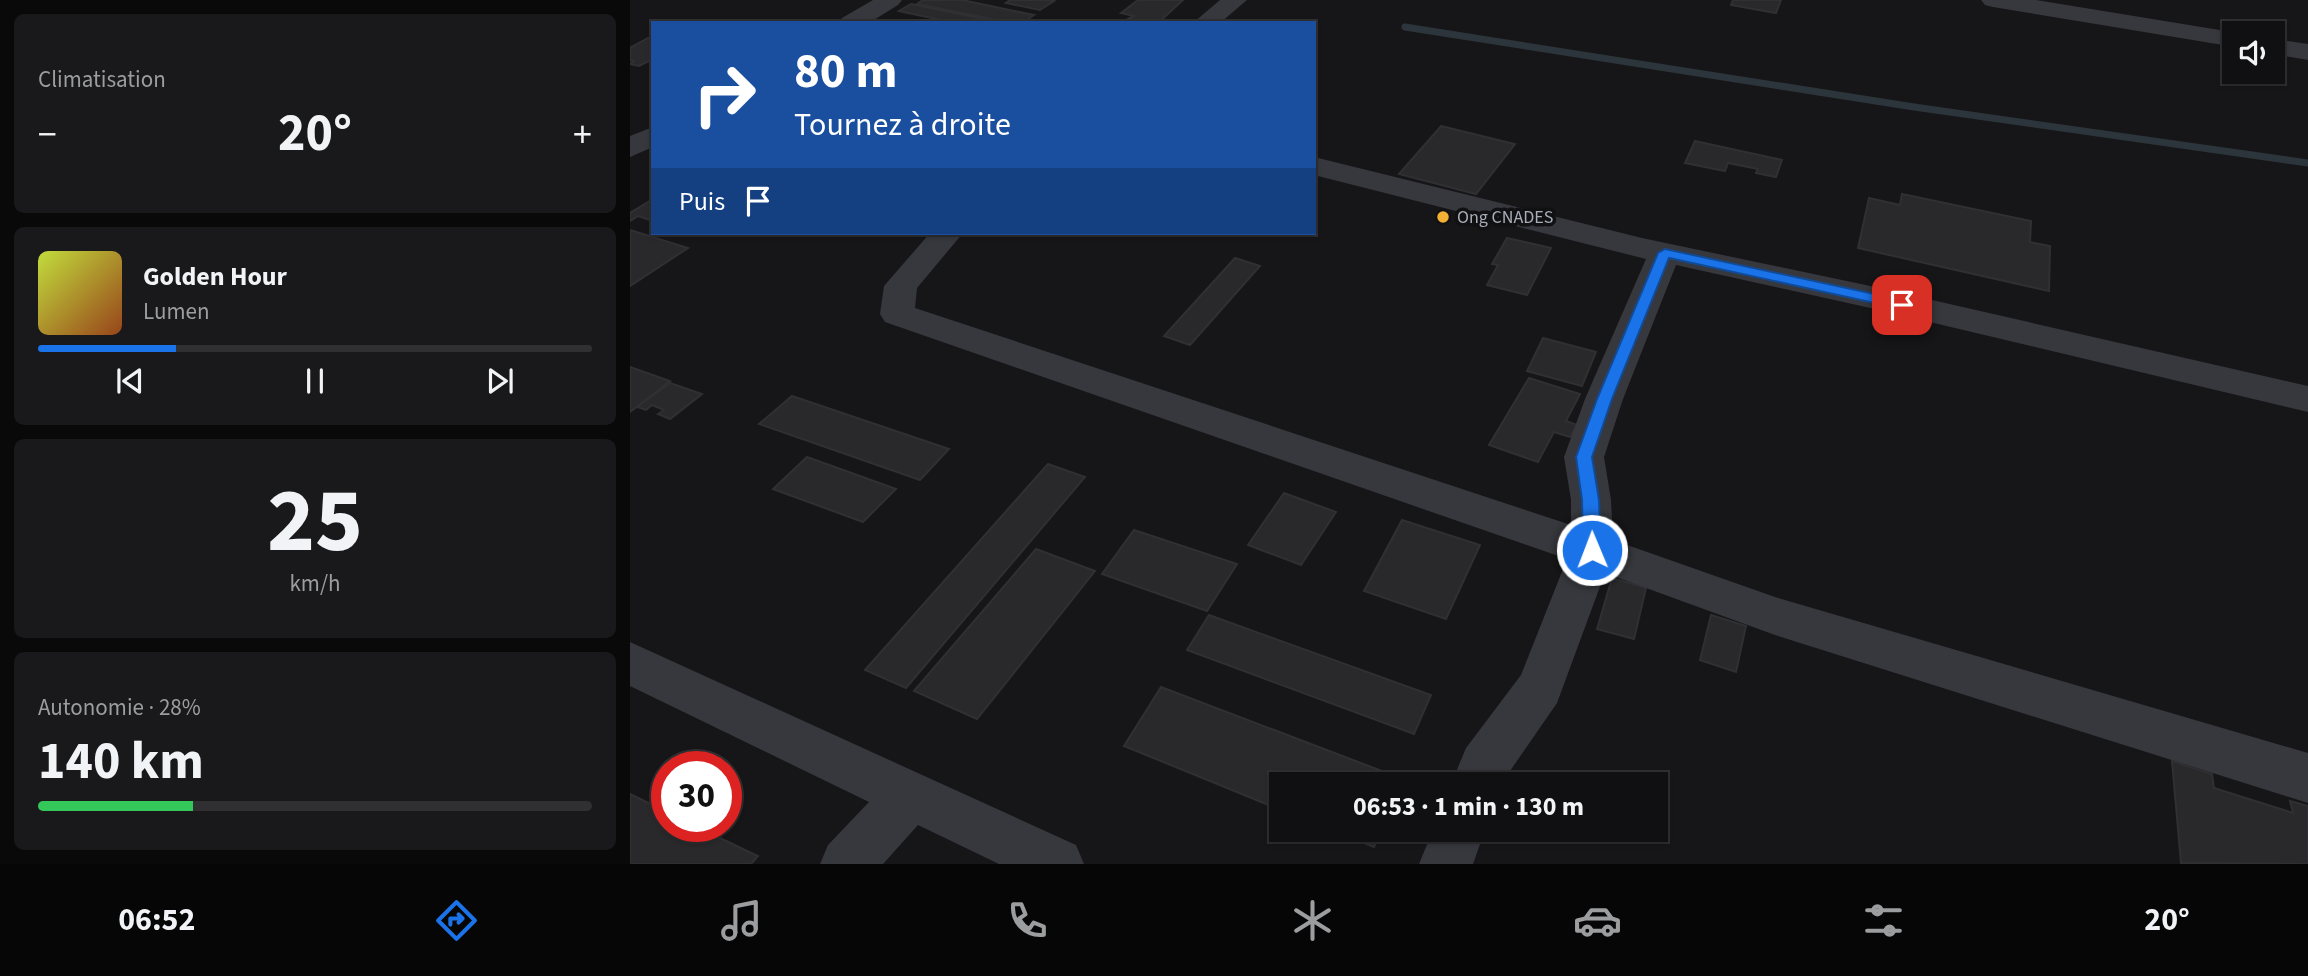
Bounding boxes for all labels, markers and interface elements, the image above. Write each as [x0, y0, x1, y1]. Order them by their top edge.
map controls [2222, 21, 2285, 84]
button: sound [2222, 21, 2285, 84]
text: 80 m [794, 37, 898, 107]
icon: right [679, 49, 770, 140]
text: Climatisation [38, 63, 166, 96]
text: 20° [278, 97, 352, 171]
text: Tournez à droite [794, 102, 1011, 148]
text: − [38, 108, 57, 162]
text: + [573, 108, 592, 162]
icon: arrive [739, 182, 777, 220]
text: Puis [679, 183, 725, 220]
place label: Ong CNADES [1457, 205, 1553, 230]
marker: Ong CNADES [1435, 209, 1451, 225]
text: Golden Hour [143, 258, 287, 295]
pin [1872, 275, 1932, 335]
icon: arrive [1883, 286, 1921, 324]
text: Lumen [143, 295, 210, 328]
icon: previous [111, 362, 149, 400]
icon: pause [296, 362, 334, 400]
icon: next [481, 362, 519, 400]
text: 25 [267, 457, 363, 586]
position arrow [1555, 513, 1629, 587]
text: km/h [289, 567, 341, 600]
text: Autonomie · 28% [38, 691, 201, 724]
text: 140 km [38, 725, 204, 799]
speed limit sign: 30 [651, 751, 742, 842]
text: 06:53 · 1 min · 130 m [1353, 788, 1584, 825]
icon: directions [432, 896, 481, 945]
icon: music [717, 896, 766, 945]
icon: phone [1003, 896, 1052, 945]
icon: climate [1288, 896, 1337, 945]
icon: car [1573, 896, 1622, 945]
icon: filters [1859, 896, 1908, 945]
text: 06:52 [118, 897, 195, 943]
text: 20° [2144, 897, 2190, 943]

